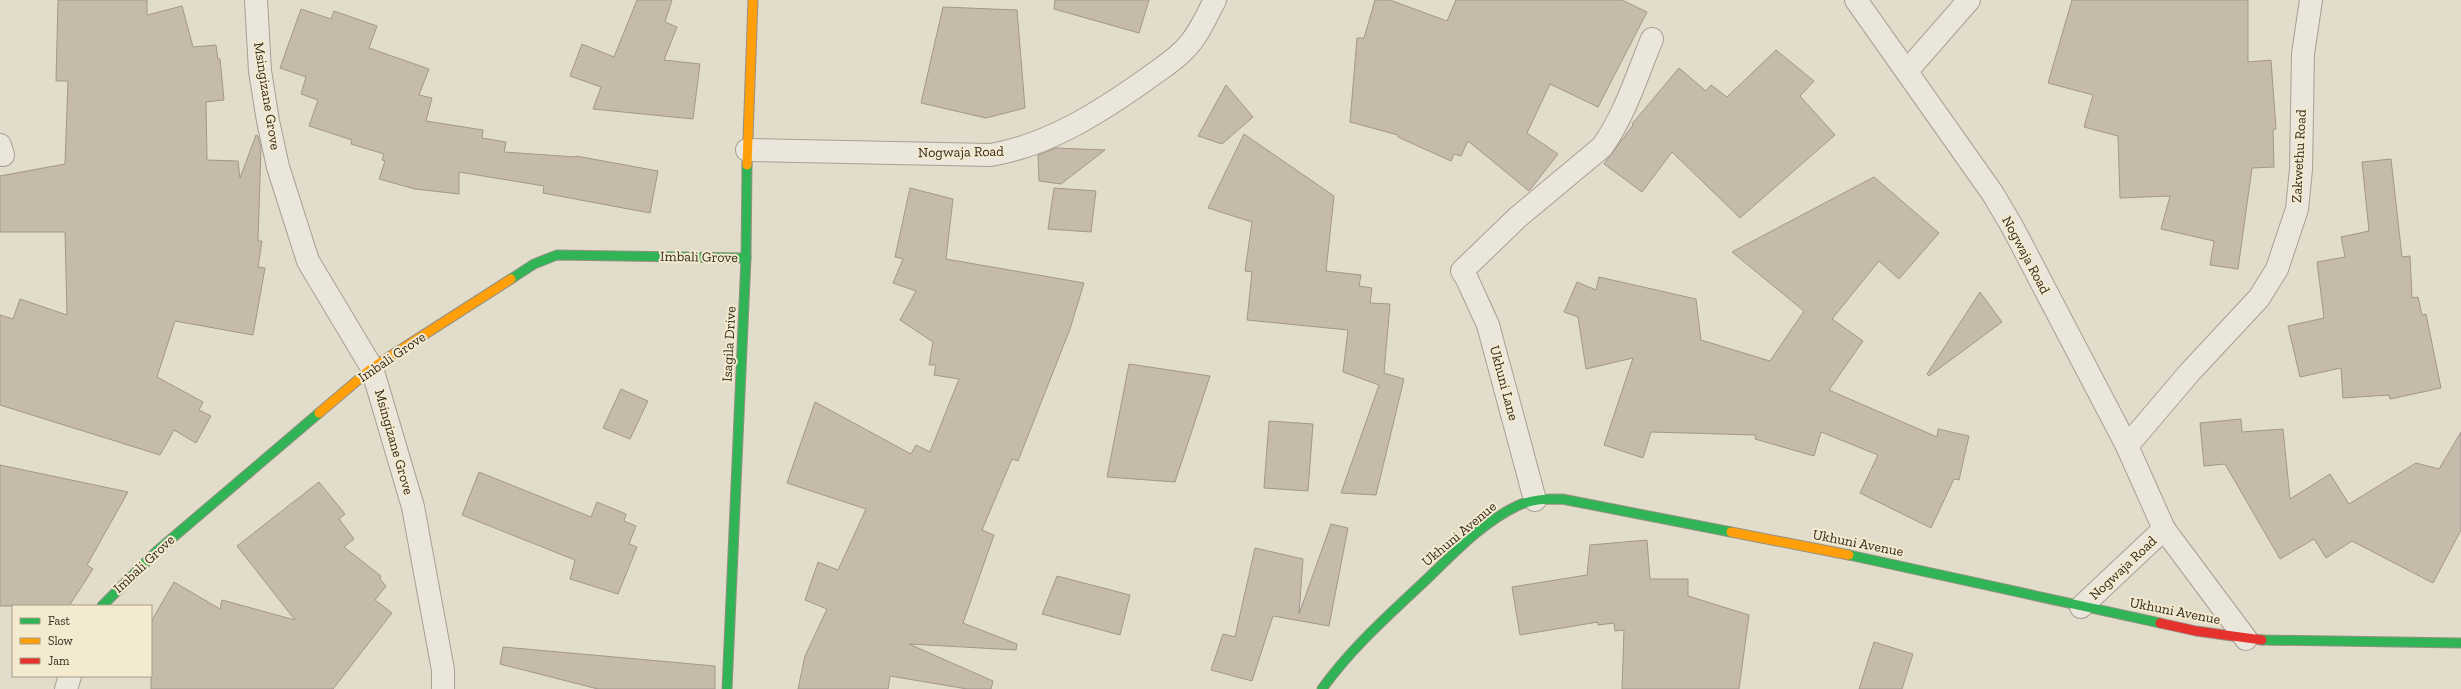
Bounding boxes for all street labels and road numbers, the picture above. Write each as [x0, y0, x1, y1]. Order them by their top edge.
street label: Msingizane Grove [250, 41, 284, 152]
street label: Zakwethu Road [2288, 109, 2310, 203]
street label: Nogwaja Road [918, 143, 1004, 161]
street label: Nogwaja Road [1998, 213, 2054, 297]
street label: Imbali Grove [660, 248, 738, 266]
street label: Isagila Drive [719, 305, 739, 382]
street label: Imbali Grove [355, 328, 429, 386]
street label: Ukhuni Lane [1486, 344, 1522, 423]
street label: Msingizane Grove [371, 387, 417, 497]
street label: Ukhuni Avenue [1418, 498, 1500, 570]
street label: Ukhuni Avenue [1811, 526, 1905, 560]
street label: Imbali Grove [110, 531, 178, 597]
street label: Nogwaja Road [2086, 532, 2160, 604]
street label: Ukhuni Avenue [2128, 594, 2222, 628]

